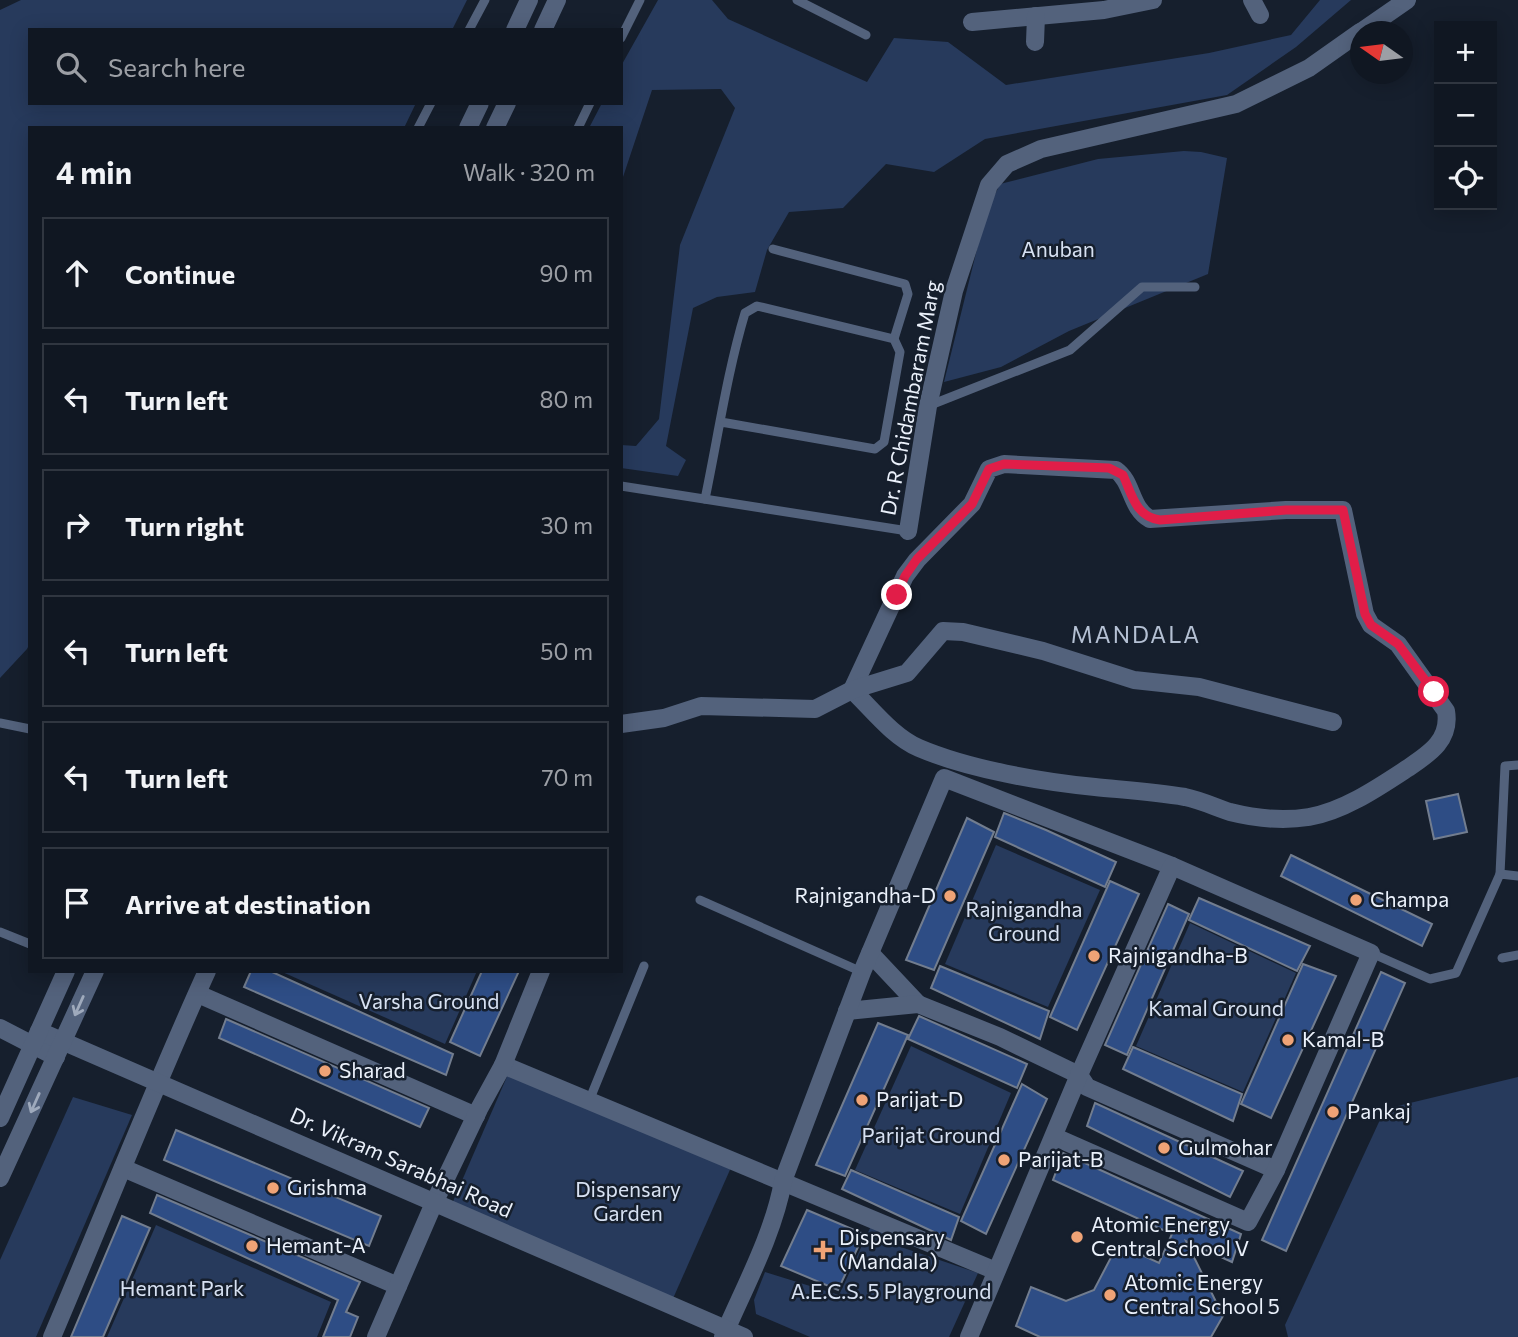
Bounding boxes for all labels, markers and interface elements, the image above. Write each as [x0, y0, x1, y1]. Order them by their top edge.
north arrow [1350, 21, 1413, 84]
map controls [1434, 21, 1497, 210]
button: + [1434, 21, 1497, 84]
search box [28, 28, 623, 105]
icon: search [52, 48, 90, 86]
text: Search here [108, 51, 246, 82]
button: − [1434, 84, 1497, 147]
button: locate [1434, 147, 1497, 210]
text: 4 min [56, 153, 132, 190]
text: Walk · 320 m [463, 158, 595, 186]
park label: Anuban [1021, 236, 1095, 261]
icon: ahead [58, 254, 96, 292]
text: Continue [125, 258, 235, 289]
text: 90 m [540, 259, 593, 287]
street label: Dr. R Chidambaram Marg [874, 278, 945, 517]
icon: left [58, 380, 96, 418]
text: Turn left [125, 384, 228, 415]
text: 80 m [540, 385, 593, 413]
icon: right [58, 506, 96, 544]
text: Turn right [125, 510, 244, 541]
text: 30 m [540, 511, 593, 539]
route end [881, 579, 912, 610]
district label: MANDALA [1071, 620, 1201, 648]
icon: left [58, 632, 96, 670]
text: Turn left [125, 636, 228, 667]
text: 50 m [540, 637, 593, 665]
route start [1418, 676, 1449, 707]
icon: left [58, 758, 96, 796]
text: Turn left [125, 762, 228, 793]
text: 70 m [541, 763, 593, 791]
place label: Rajnigandha-D [794, 882, 936, 907]
icon: arrive [58, 884, 96, 922]
place label: Champa [1370, 886, 1449, 911]
text: Arrive at destination [125, 888, 371, 919]
marker: Rajnigandha-D [942, 888, 958, 904]
marker: Champa [1348, 892, 1364, 908]
park label: Rajnigandha Ground [965, 896, 1083, 945]
place label: Rajnigandha-B [1108, 942, 1248, 967]
marker: Rajnigandha-B [1086, 948, 1102, 964]
park label: Varsha Ground [359, 988, 499, 1013]
one-way arrow [72, 995, 85, 1016]
park label: Kamal Ground [1148, 995, 1284, 1020]
place label: Kamal-B [1302, 1026, 1384, 1051]
marker: Kamal-B [1280, 1032, 1296, 1048]
place label: Sharad [339, 1057, 406, 1082]
marker: Sharad [317, 1063, 333, 1079]
place label: Parijat-D [876, 1086, 963, 1111]
one-way arrow [28, 1092, 41, 1113]
marker: Parijat-D [854, 1092, 870, 1108]
place label: Pankaj [1347, 1098, 1411, 1123]
street label: Dr. Vikram Sarabhai Road [287, 1101, 517, 1222]
marker: Pankaj [1325, 1104, 1341, 1120]
park label: Parijat Ground [862, 1122, 1000, 1147]
place label: Gulmohar [1178, 1134, 1273, 1159]
marker: Gulmohar [1156, 1140, 1172, 1156]
place label: Parijat-B [1018, 1146, 1103, 1171]
marker: Parijat-B [996, 1152, 1012, 1168]
place label: Grishma [287, 1174, 367, 1199]
park label: Dispensary Garden [575, 1176, 681, 1225]
marker: Grishma [265, 1180, 281, 1196]
place label: Atomic Energy Central School V [1091, 1211, 1249, 1260]
place label: Dispensary (Mandala) [839, 1224, 945, 1273]
marker: Atomic Energy Central School V [1069, 1229, 1085, 1245]
place label: Hemant-A [266, 1232, 366, 1257]
marker: Hemant-A [244, 1238, 260, 1254]
marker: Dispensary (Mandala) [813, 1240, 833, 1260]
place label: Atomic Energy Central School 5 [1124, 1269, 1280, 1318]
park label: Hemant Park [120, 1275, 244, 1300]
park label: A.E.C.S. 5 Playground [791, 1278, 991, 1303]
marker: Atomic Energy Central School 5 [1102, 1287, 1118, 1303]

